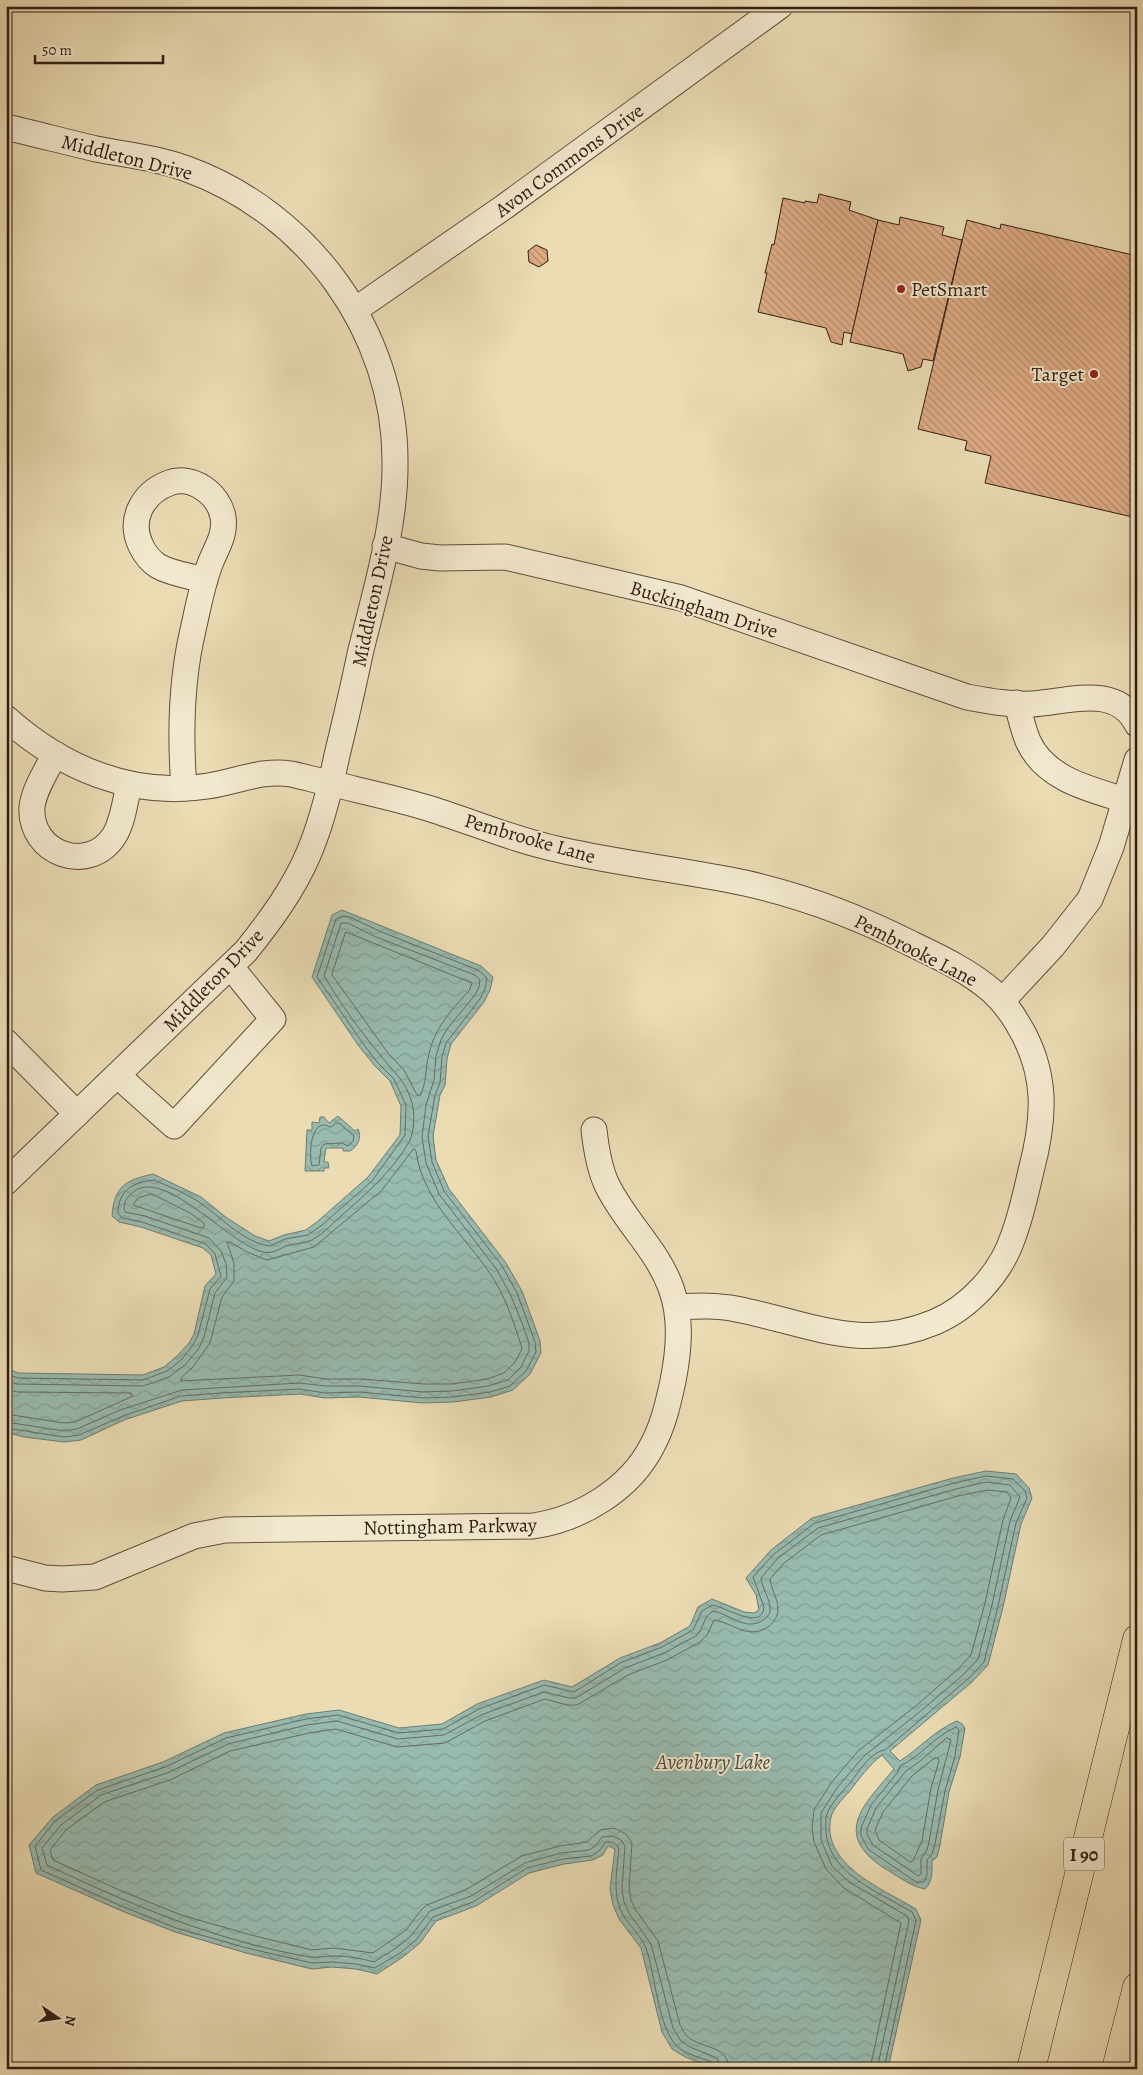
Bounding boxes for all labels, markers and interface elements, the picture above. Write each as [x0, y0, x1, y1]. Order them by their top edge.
scale bar [35, 32, 162, 64]
text: 50 m [42, 40, 72, 60]
street label: Avon Commons Drive [489, 97, 649, 224]
street label: Middleton Drive [59, 128, 195, 187]
place label: PetSmart [911, 276, 988, 303]
marker: PetSmart [895, 283, 907, 295]
place label: Target [1032, 361, 1084, 388]
marker: Target [1088, 368, 1100, 380]
street label: Middleton Drive [345, 533, 400, 669]
street label: Buckingham Drive [627, 574, 781, 645]
street label: Pembrooke Lane [461, 807, 599, 870]
street label: Pembrooke Lane [849, 908, 982, 993]
street label: Middleton Drive [157, 923, 270, 1038]
street label: Nottingham Parkway [363, 1511, 538, 1542]
water label: Avenbury Lake [655, 1748, 771, 1776]
road number: I 90 [1064, 1838, 1104, 1870]
north arrow [32, 1992, 82, 2042]
text: N [60, 2014, 81, 2028]

